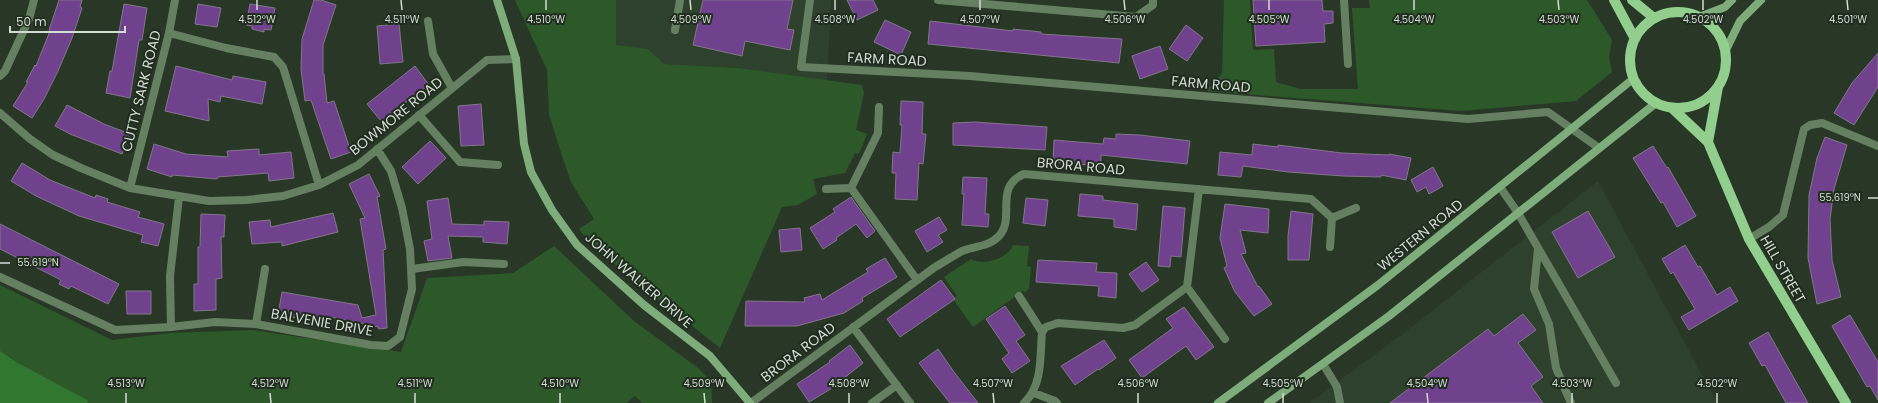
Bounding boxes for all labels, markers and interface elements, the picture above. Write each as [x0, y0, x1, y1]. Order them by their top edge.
scale bar [10, 8, 125, 34]
text: 4.512°W [238, 12, 276, 27]
text: 4.511°W [385, 12, 420, 27]
text: 4.510°W [527, 12, 565, 27]
text: 4.509°W [670, 12, 712, 27]
text: 4.508°W [814, 12, 856, 27]
text: 4.507°W [960, 12, 1000, 27]
text: 4.506°W [1104, 12, 1146, 27]
text: 4.505°W [1248, 12, 1290, 27]
text: 4.504°W [1393, 12, 1435, 27]
text: 4.503°W [1539, 12, 1580, 27]
text: 4.502°W [1683, 12, 1724, 27]
text: 4.501°W [1829, 12, 1867, 27]
text: 50 m [16, 13, 47, 30]
street label: CUTTY SARK ROAD [116, 28, 166, 154]
street label: FARM ROAD [847, 47, 927, 71]
street label: FARM ROAD [1170, 71, 1252, 97]
street label: BOWMORE ROAD [345, 72, 447, 160]
street label: BRORA ROAD [1036, 152, 1126, 180]
text: 55.619°N [1819, 190, 1861, 205]
street label: WESTERN ROAD [1373, 194, 1467, 276]
street label: JOHN WALKER DRIVE [581, 227, 697, 333]
street label: HILL STREET [1756, 231, 1811, 307]
text: 55.619°N [17, 255, 59, 270]
street label: BALVENIE DRIVE [269, 303, 375, 341]
street label: BRORA ROAD [757, 317, 839, 387]
text: 4.513°W [107, 376, 145, 391]
text: 4.512°W [251, 376, 289, 391]
text: 4.511°W [398, 376, 433, 391]
text: 4.510°W [541, 376, 579, 391]
text: 4.509°W [683, 376, 725, 391]
text: 4.508°W [828, 376, 870, 391]
text: 4.507°W [973, 376, 1013, 391]
text: 4.506°W [1117, 376, 1159, 391]
text: 4.505°W [1262, 376, 1304, 391]
text: 4.504°W [1406, 376, 1448, 391]
text: 4.503°W [1552, 376, 1593, 391]
text: 4.502°W [1697, 376, 1738, 391]

